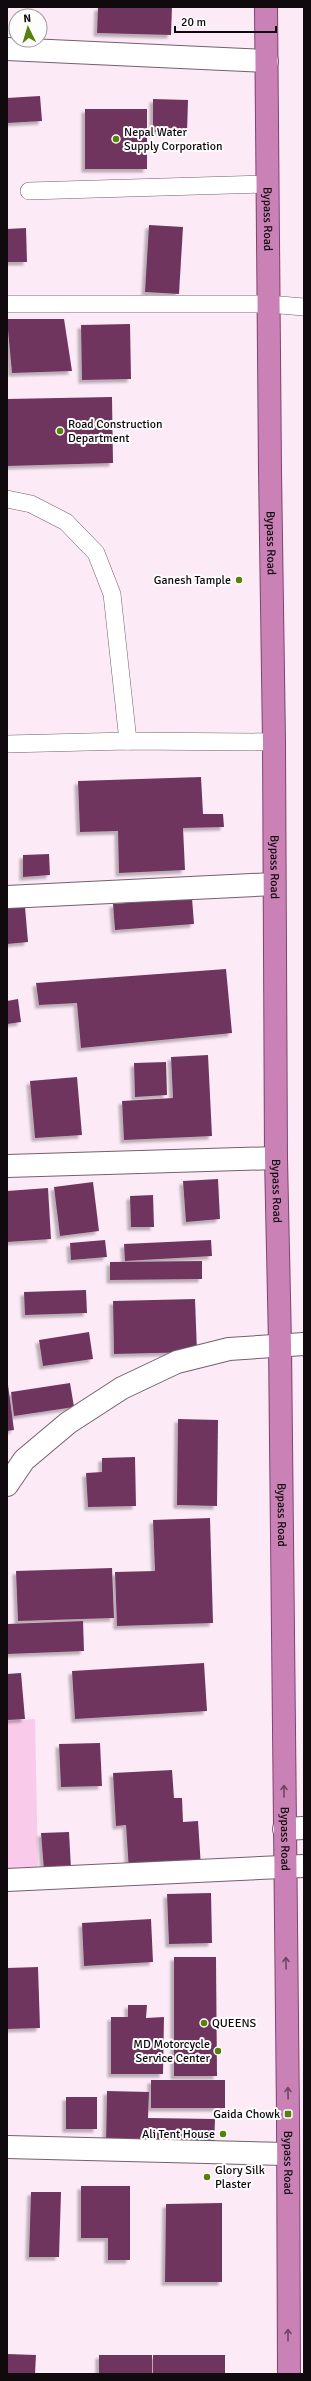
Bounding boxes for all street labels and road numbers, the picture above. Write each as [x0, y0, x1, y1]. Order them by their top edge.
street label: Bypass Road [260, 187, 275, 251]
street label: Bypass Road [263, 511, 279, 575]
street label: Bypass Road [266, 835, 282, 899]
street label: Bypass Road [268, 1159, 284, 1223]
street label: Bypass Road [273, 1483, 289, 1547]
street label: Bypass Road [277, 1807, 292, 1871]
street label: Bypass Road [280, 2131, 295, 2195]

